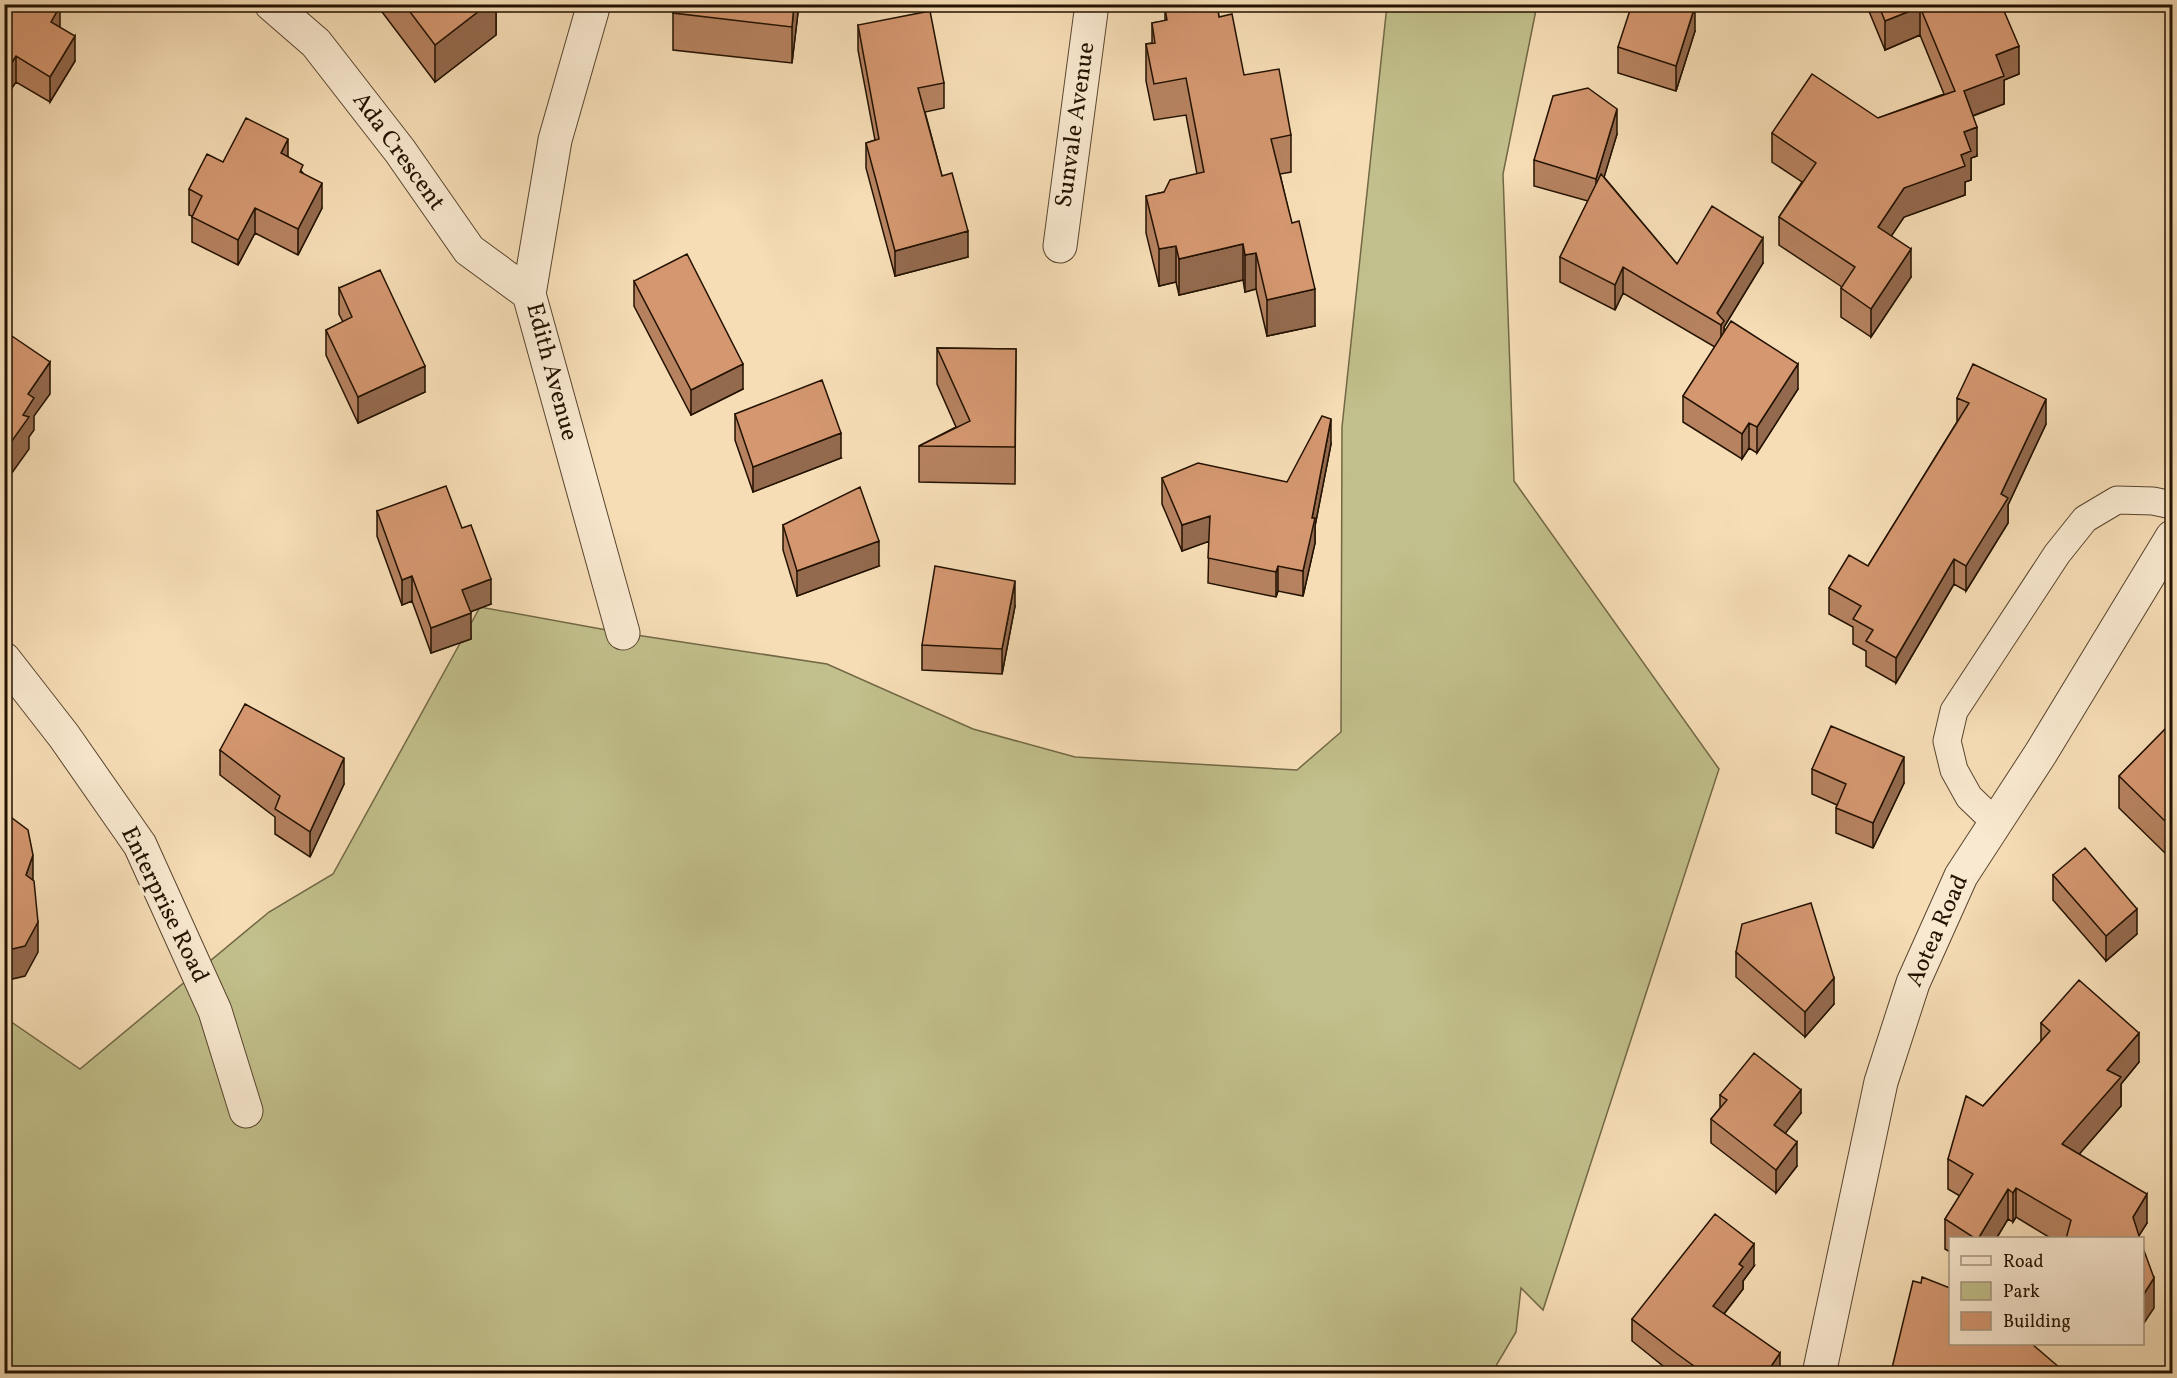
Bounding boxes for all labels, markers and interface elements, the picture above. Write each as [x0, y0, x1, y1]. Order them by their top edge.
street label: Sunvale Avenue [1048, 40, 1104, 210]
street label: Ada Crescent [343, 86, 453, 218]
street label: Edith Avenue [516, 299, 586, 445]
street label: Enterprise Road [111, 821, 217, 989]
street label: Aotea Road [1898, 869, 1978, 993]
legend [1949, 1237, 2144, 1345]
text: Road [2003, 1250, 2044, 1275]
text: Park [2003, 1280, 2040, 1305]
text: Building [2003, 1310, 2071, 1335]

